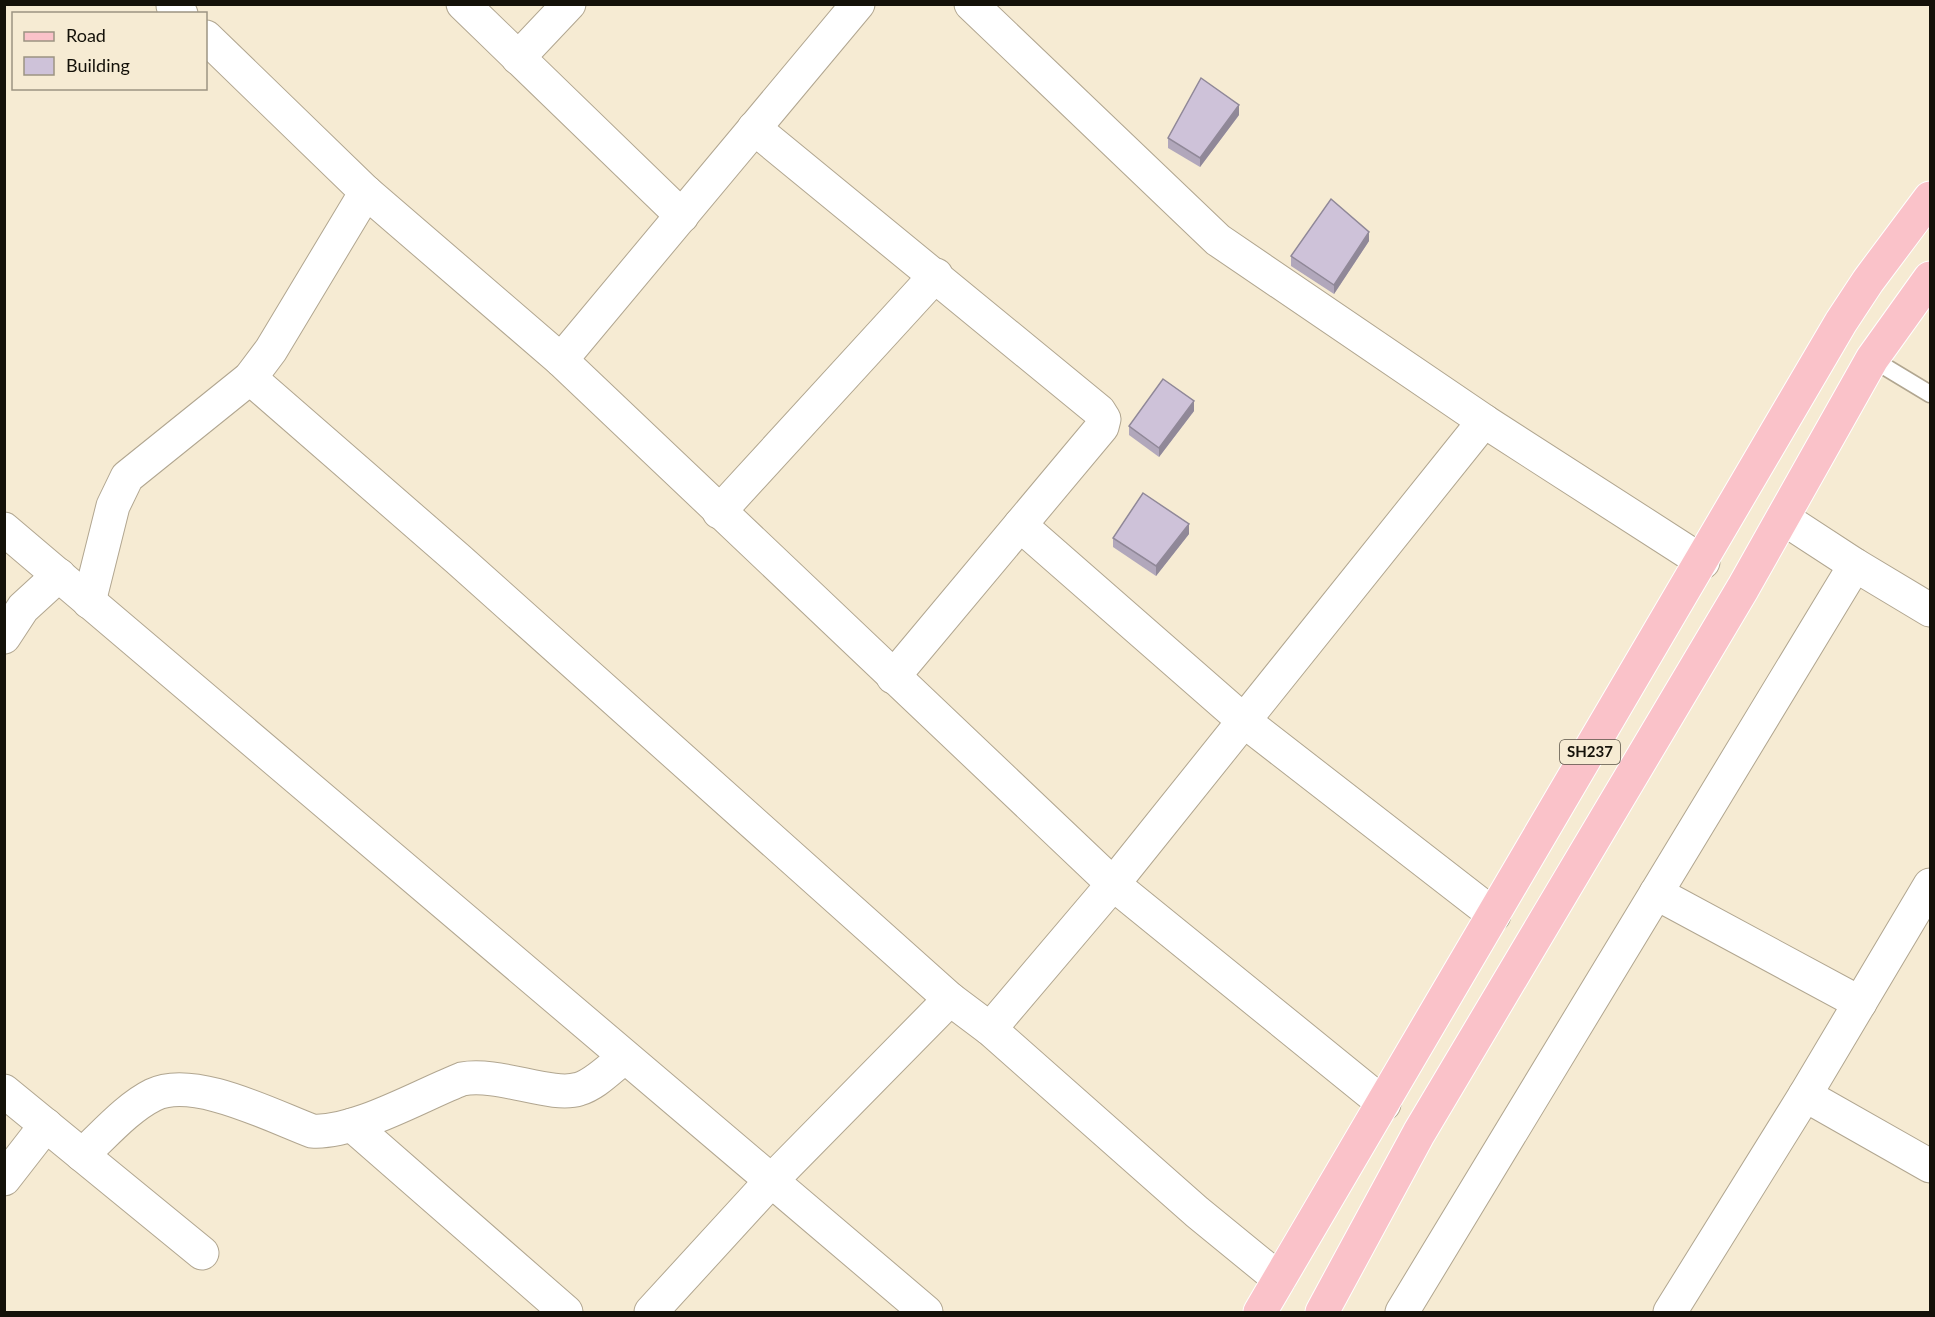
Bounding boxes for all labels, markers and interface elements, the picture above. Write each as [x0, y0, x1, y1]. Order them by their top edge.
legend [12, 12, 207, 90]
text: Road [66, 24, 106, 46]
text: Building [66, 54, 130, 76]
road number: SH237 [1560, 740, 1620, 764]

